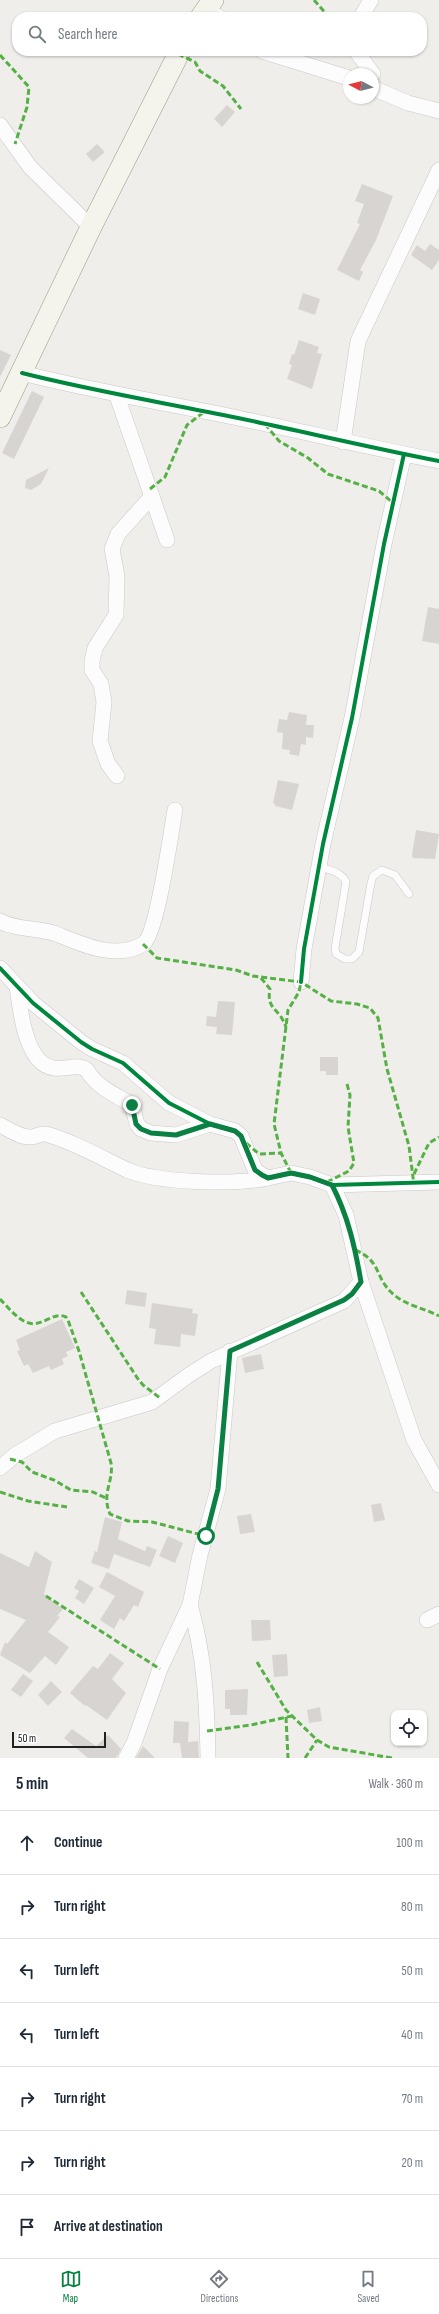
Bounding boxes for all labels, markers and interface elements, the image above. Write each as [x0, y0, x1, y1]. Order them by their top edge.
search box [12, 12, 427, 56]
icon: search [26, 23, 48, 45]
text: Search here [58, 25, 118, 44]
north arrow [343, 68, 379, 104]
route end [123, 1096, 141, 1114]
route start [197, 1527, 215, 1545]
map controls [391, 1710, 427, 1746]
button: locate [391, 1710, 427, 1746]
scale bar [12, 1730, 106, 1749]
text: 50 m [18, 1732, 36, 1745]
text: 5 min [16, 1774, 48, 1794]
text: Walk · 360 m [368, 1776, 423, 1792]
icon: ahead [16, 1832, 38, 1854]
text: Continue [54, 1833, 103, 1852]
text: 100 m [396, 1835, 423, 1851]
icon: right [16, 1896, 38, 1918]
text: Turn right [54, 1897, 106, 1916]
text: 80 m [401, 1899, 423, 1915]
icon: left [16, 1960, 38, 1982]
text: Turn left [54, 1961, 99, 1980]
text: 50 m [402, 1963, 423, 1979]
icon: left [16, 2024, 38, 2046]
text: Turn left [54, 2025, 99, 2044]
text: 40 m [401, 2027, 423, 2043]
icon: right [16, 2088, 38, 2110]
text: Turn right [54, 2089, 106, 2108]
text: 70 m [402, 2091, 423, 2107]
icon: right [16, 2152, 38, 2174]
text: Turn right [54, 2153, 106, 2172]
text: 20 m [401, 2155, 423, 2171]
icon: arrive [16, 2216, 38, 2238]
text: Arrive at destination [54, 2217, 163, 2236]
tab: Map [60, 2268, 82, 2305]
tab: Directions [201, 2268, 238, 2305]
tab: Saved [357, 2268, 379, 2305]

